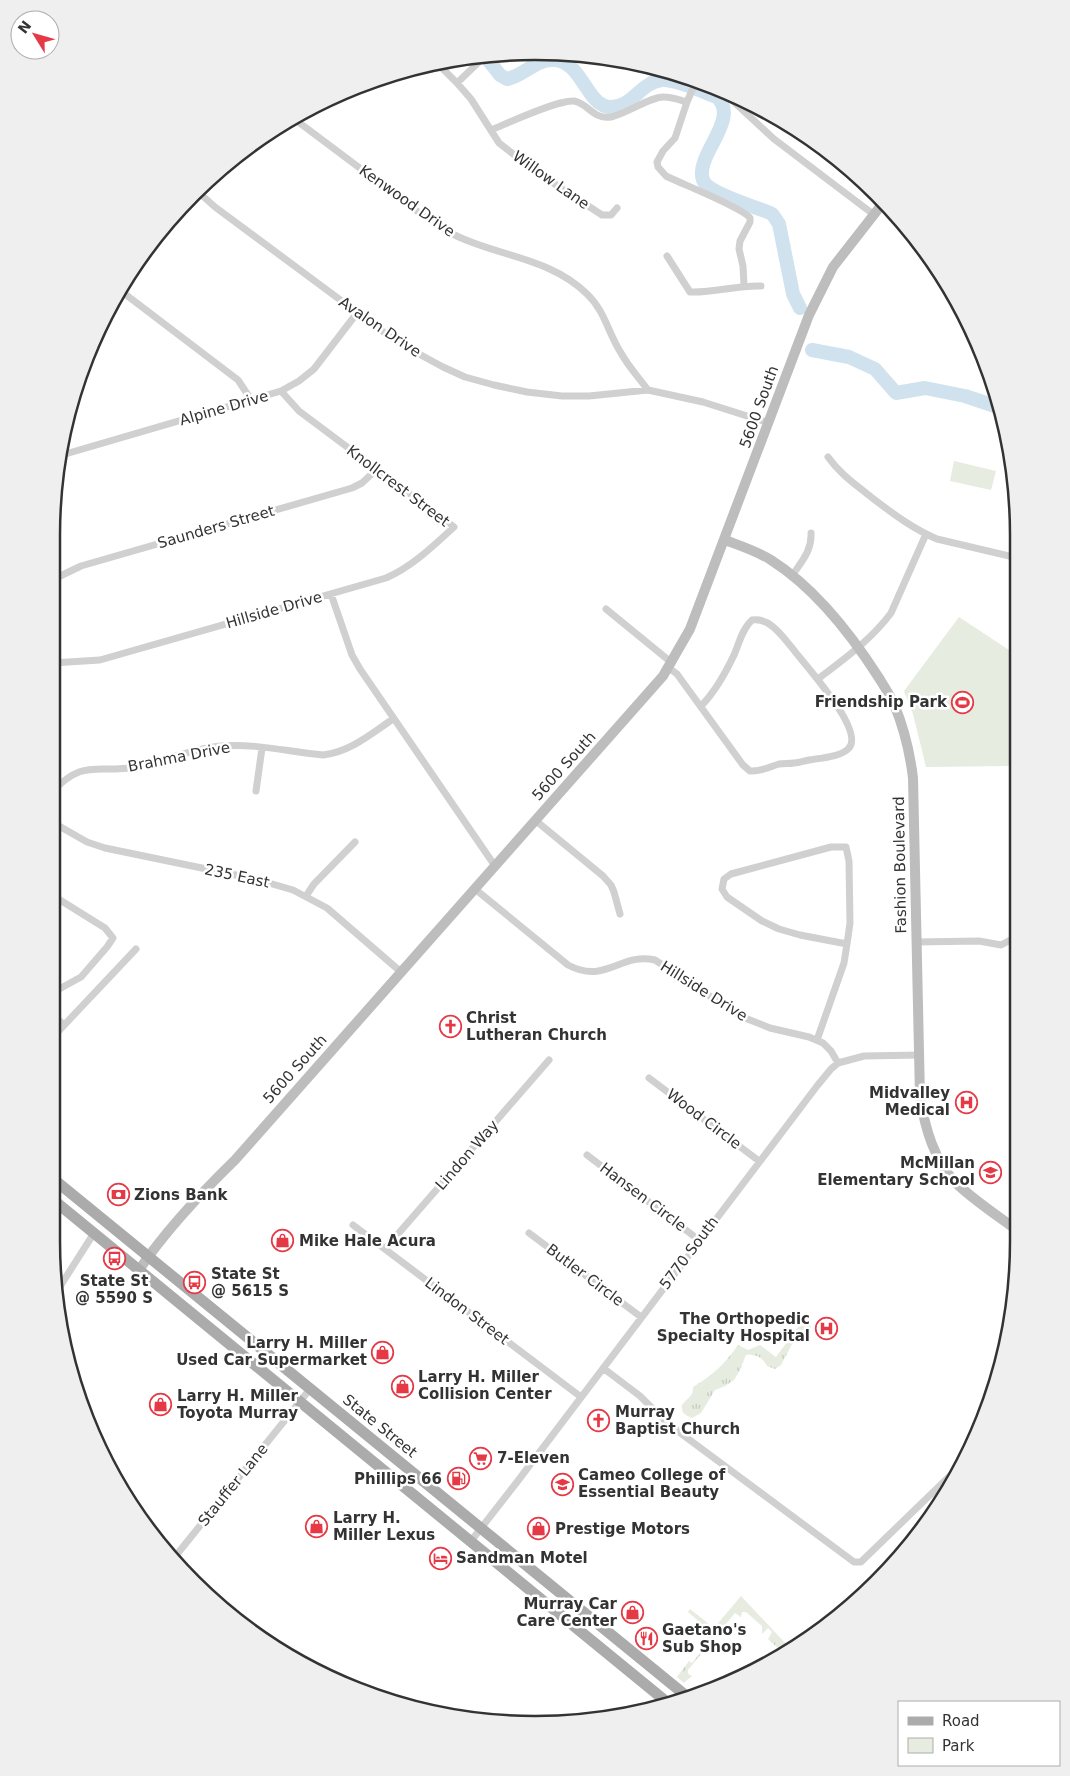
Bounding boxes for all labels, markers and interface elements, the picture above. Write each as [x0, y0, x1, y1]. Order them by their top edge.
north arrow [10, 10, 60, 60]
text: N [15, 18, 35, 37]
street label: Willow Lane [509, 147, 593, 213]
street label: Kenwood Drive [356, 161, 458, 241]
street label: Avalon Drive [336, 293, 424, 361]
street label: 5600 South [736, 363, 782, 451]
street label: Alpine Drive [177, 387, 271, 429]
street label: Knollcrest Street [343, 441, 453, 531]
street label: Saunders Street [155, 502, 277, 552]
street label: Hillside Drive [224, 588, 324, 632]
sports icon: Friendship Park [951, 690, 975, 714]
place label: Friendship Park [815, 693, 948, 711]
street label: 5600 South [528, 728, 600, 804]
street label: Brahma Drive [126, 738, 232, 776]
street label: Fashion Boulevard [890, 796, 910, 934]
street label: 235 East [203, 860, 271, 892]
street label: Hillside Drive [657, 957, 751, 1025]
place label: Christ Lutheran Church [466, 1009, 607, 1044]
church icon: Christ Lutheran Church [438, 1015, 462, 1039]
street label: 5600 South [259, 1031, 331, 1107]
place label: Midvalley Medical [869, 1084, 950, 1119]
street label: Wood Circle [663, 1085, 745, 1153]
hospital icon: Midvalley Medical [954, 1090, 978, 1114]
street label: Lindon Way [432, 1116, 502, 1194]
place label: McMillan Elementary School [817, 1154, 975, 1189]
street label: Hansen Circle [596, 1159, 690, 1235]
school or university icon: McMillan Elementary School [979, 1160, 1003, 1184]
bank icon: Zions Bank [106, 1183, 130, 1207]
place label: Zions Bank [134, 1186, 228, 1204]
street label: 5770 South [656, 1213, 722, 1293]
shop icon: Mike Hale Acura [271, 1229, 295, 1253]
place label: Mike Hale Acura [299, 1232, 436, 1250]
street label: Butler Circle [543, 1240, 627, 1310]
bus stop icon: State St @ 5590 S [102, 1246, 126, 1270]
place label: State St @ 5615 S [211, 1265, 289, 1300]
bus stop icon: State St @ 5615 S [183, 1271, 207, 1295]
place label: State St @ 5590 S [75, 1272, 153, 1307]
street label: Lindon Street [421, 1274, 513, 1349]
place label: The Orthopedic Specialty Hospital [657, 1310, 810, 1345]
hospital icon: The Orthopedic Specialty Hospital [814, 1316, 838, 1340]
place label: Larry H. Miller Used Car Supermarket [176, 1334, 368, 1369]
shop icon: Larry H. Miller Used Car Supermarket [371, 1340, 395, 1364]
place label: Larry H. Miller Collision Center [418, 1368, 552, 1403]
shop icon: Larry H. Miller Collision Center [390, 1374, 414, 1398]
place label: Larry H. Miller Toyota Murray [177, 1387, 298, 1422]
street label: State Street [339, 1391, 421, 1461]
shop icon: Larry H. Miller Toyota Murray [149, 1393, 173, 1417]
place label: Murray Baptist Church [615, 1403, 740, 1438]
church icon: Murray Baptist Church [587, 1409, 611, 1433]
street label: Stauffer Lane [194, 1440, 272, 1530]
supermarket icon: 7-Eleven [469, 1446, 493, 1470]
place label: 7-Eleven [497, 1449, 570, 1467]
place label: Cameo College of Essential Beauty [578, 1466, 726, 1501]
fuel station icon: Phillips 66 [446, 1467, 470, 1491]
place label: Phillips 66 [354, 1470, 442, 1488]
school or university icon: Cameo College of Essential Beauty [550, 1472, 574, 1496]
place label: Larry H. Miller Lexus [333, 1509, 435, 1544]
shop icon: Larry H. Miller Lexus [305, 1515, 329, 1539]
shop icon: Prestige Motors [527, 1517, 551, 1541]
place label: Prestige Motors [555, 1520, 690, 1538]
hotel icon: Sandman Motel [428, 1546, 452, 1570]
place label: Sandman Motel [456, 1549, 588, 1567]
place label: Murray Car Care Center [516, 1595, 618, 1630]
shop icon: Murray Car Care Center [621, 1601, 645, 1625]
place label: Gaetano's Sub Shop [662, 1621, 746, 1656]
restaurant icon: Gaetano's Sub Shop [634, 1627, 658, 1651]
legend [898, 1701, 1060, 1766]
text: Road [942, 1712, 980, 1730]
text: Park [942, 1737, 975, 1755]

